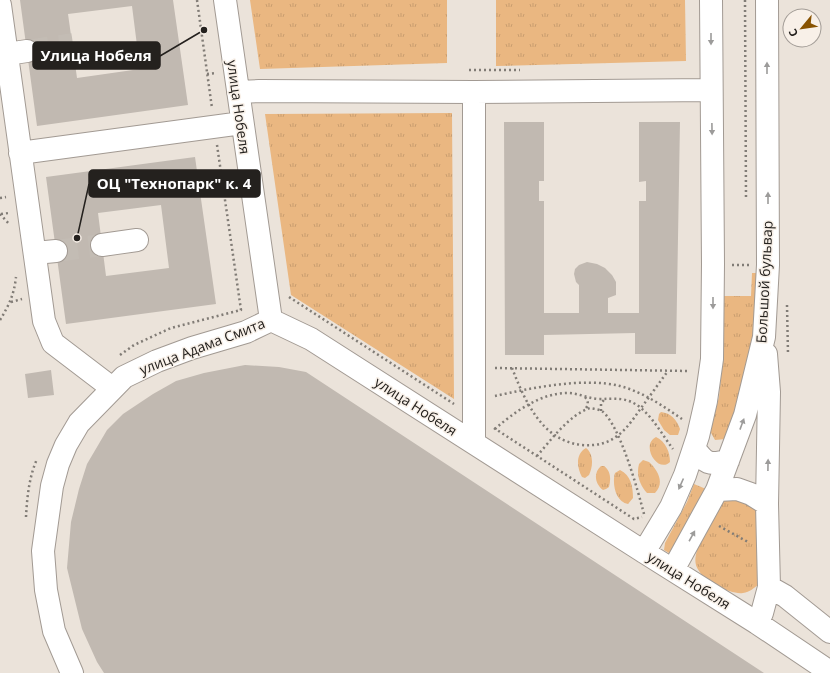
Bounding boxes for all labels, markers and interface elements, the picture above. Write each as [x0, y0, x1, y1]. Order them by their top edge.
north arrow [782, 8, 822, 48]
text: С [785, 26, 801, 40]
one-way arrow [708, 33, 714, 46]
callout: Улица Нобеля [33, 42, 160, 69]
text: Улица Нобеля [40, 45, 152, 65]
street label: улица Нобеля [223, 59, 255, 155]
one-way arrow [764, 61, 770, 74]
one-way arrow [708, 123, 715, 135]
callout: ОЦ "Технопарк" к. 4 [89, 170, 260, 197]
text: ОЦ "Технопарк" к. 4 [97, 173, 252, 193]
one-way arrow [765, 191, 771, 204]
street label: Большой бульвар [751, 220, 777, 344]
one-way arrow [710, 297, 716, 310]
street label: улица Адама Смита [137, 313, 267, 379]
street label: улица Нобеля [371, 372, 461, 440]
one-way arrow [739, 418, 745, 430]
one-way arrow [764, 459, 771, 471]
one-way arrow [678, 479, 684, 490]
one-way arrow [689, 530, 696, 542]
street label: улица Нобеля [644, 547, 734, 613]

